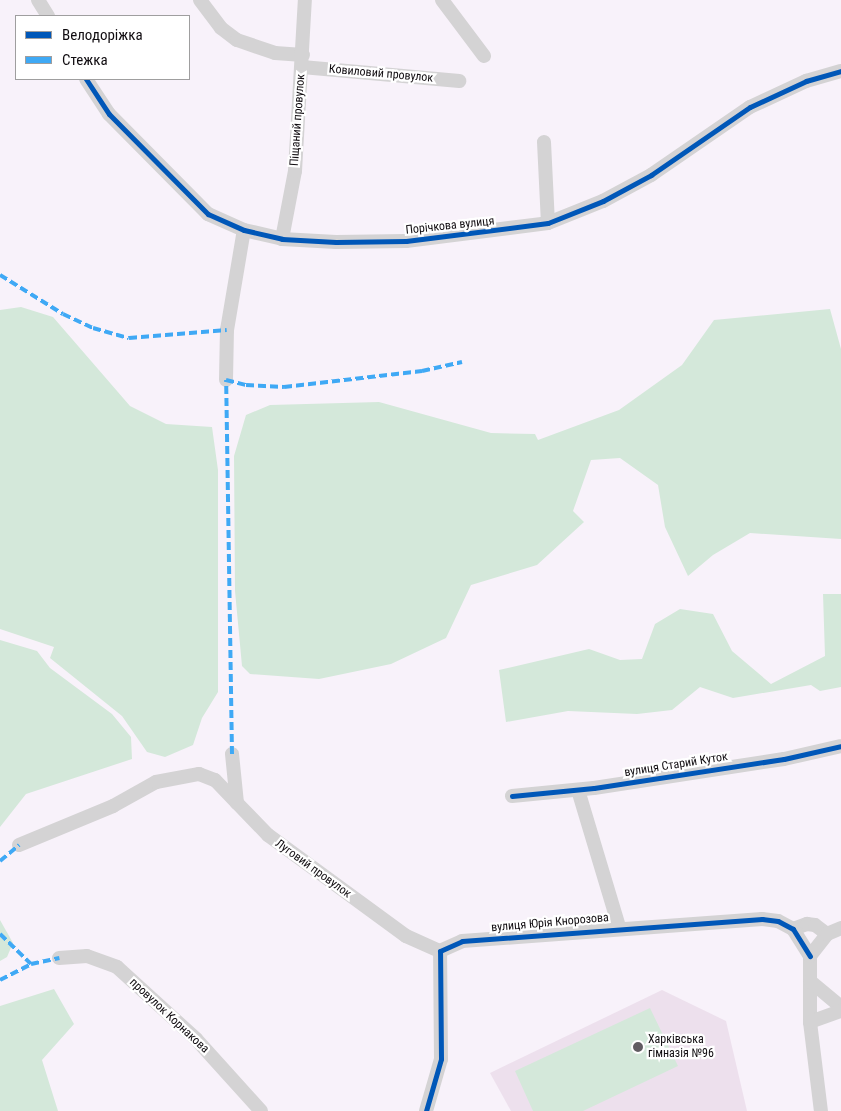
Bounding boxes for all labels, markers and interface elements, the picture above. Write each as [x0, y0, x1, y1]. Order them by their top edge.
legend [15, 15, 190, 80]
text: Велодоріжка [62, 26, 143, 44]
text: Стежка [62, 51, 108, 69]
street label: Ковиловий провулок [328, 62, 434, 86]
street label: Піщаний провулок [288, 73, 308, 167]
street label: Порічкова вулиця [405, 214, 495, 238]
street label: вулиця Старий Куток [623, 750, 729, 780]
street label: Луговий провулок [272, 837, 354, 901]
street label: вулиця Юрія Кнорозова [491, 911, 609, 935]
street label: провулок Корнакова [126, 976, 212, 1056]
place label: Харківська гімназія №96 [648, 1033, 714, 1061]
marker: Харківська гімназія №96 [632, 1041, 644, 1053]

